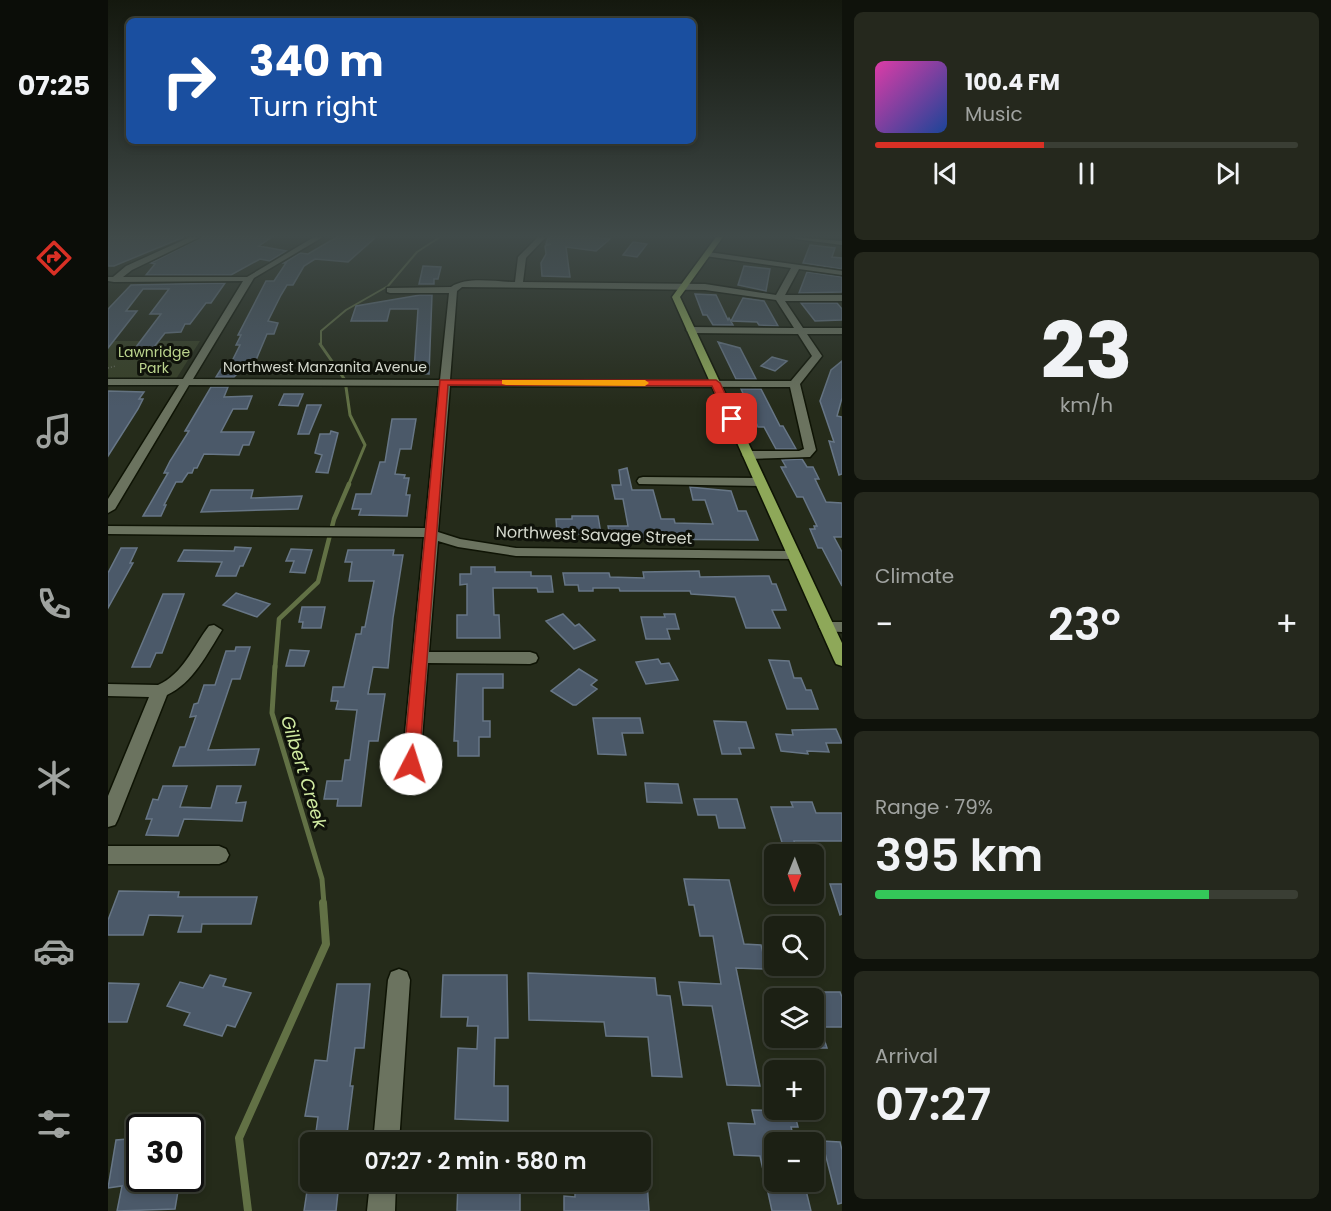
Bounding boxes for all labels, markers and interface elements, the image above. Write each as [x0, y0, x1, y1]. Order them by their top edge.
text: 340 m [249, 32, 384, 91]
icon: right [150, 42, 228, 120]
text: 07:25 [18, 67, 90, 104]
text: 100.4 FM [965, 67, 1060, 98]
text: Turn right [249, 88, 378, 125]
text: Music [965, 100, 1023, 128]
icon: previous [929, 157, 962, 190]
icon: pause [1070, 157, 1103, 190]
icon: next [1211, 157, 1244, 190]
icon: directions [33, 237, 75, 279]
text: 23 [1041, 296, 1132, 405]
park label: Lawnridge Park [118, 342, 190, 378]
street label: Northwest Manzanita Avenue [223, 357, 427, 377]
text: km/h [1060, 391, 1113, 419]
pin [706, 393, 757, 444]
icon: arrive [715, 402, 748, 435]
icon: music [33, 410, 75, 452]
street label: Northwest Savage Street [495, 520, 693, 550]
text: Climate [875, 562, 954, 590]
icon: phone [33, 583, 75, 625]
text: 23° [1048, 593, 1121, 656]
text: − [875, 601, 893, 648]
text: + [1275, 601, 1298, 648]
water label: Gilbert Creek [275, 712, 333, 832]
position arrow [379, 732, 443, 796]
icon: climate [33, 757, 75, 799]
text: Range · 79% [875, 793, 993, 821]
text: 395 km [875, 824, 1043, 887]
north arrow [764, 844, 824, 904]
map controls [764, 844, 824, 1192]
button: search [764, 916, 824, 976]
icon: car [33, 930, 75, 972]
button: layers [764, 988, 824, 1048]
text: Arrival [875, 1042, 938, 1070]
button: + [764, 1060, 824, 1120]
text: 07:27 [875, 1073, 991, 1136]
icon: filters [33, 1103, 75, 1145]
speed limit sign: 30 [126, 1114, 204, 1192]
button: − [764, 1132, 824, 1192]
text: 07:27 · 2 min · 580 m [365, 1146, 586, 1177]

